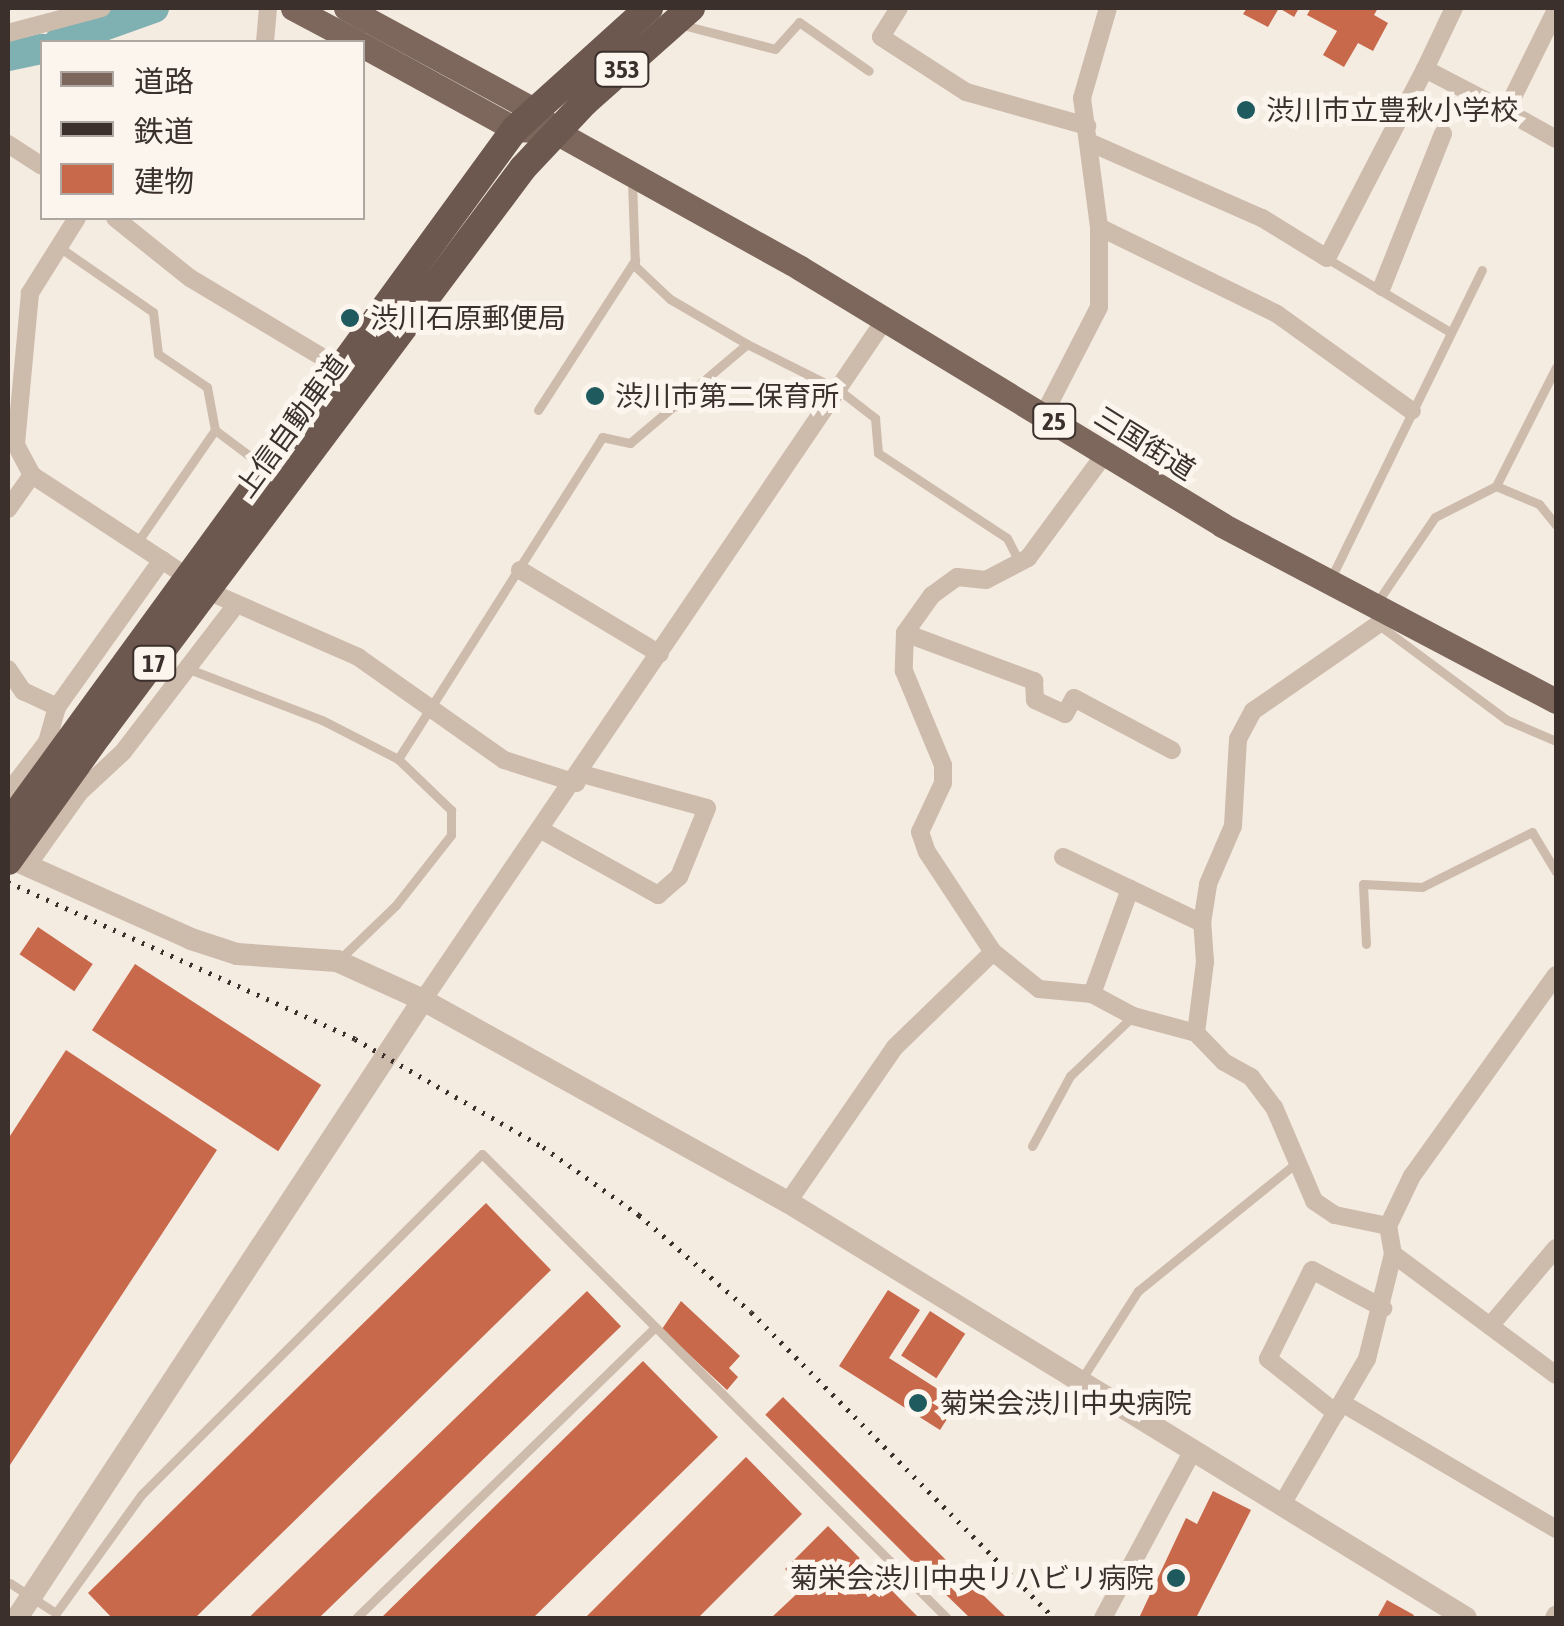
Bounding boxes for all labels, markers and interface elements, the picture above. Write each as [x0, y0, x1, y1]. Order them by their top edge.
legend [40, 40, 365, 220]
road number: 353 [592, 49, 652, 89]
text: 道路 [134, 64, 194, 98]
place label: 渋川市立豊秋小学校 [1266, 93, 1518, 127]
marker: 渋川市立豊秋小学校 [1235, 99, 1257, 121]
text: 鉄道 [134, 114, 194, 148]
text: 建物 [134, 164, 194, 198]
place label: 渋川石原郵便局 [370, 301, 566, 335]
marker: 渋川石原郵便局 [339, 307, 361, 329]
street label: 上信自動車道 [228, 348, 354, 504]
place label: 渋川市第二保育所 [615, 379, 839, 413]
marker: 渋川市第二保育所 [584, 385, 606, 407]
street label: 三国街道 [1089, 399, 1201, 487]
road number: 25 [1032, 401, 1076, 441]
road number: 17 [132, 643, 176, 683]
place label: 菊栄会渋川中央病院 [940, 1386, 1192, 1420]
marker: 菊栄会渋川中央病院 [905, 1390, 931, 1416]
place label: 菊栄会渋川中央リハビリ病院 [790, 1561, 1154, 1595]
marker: 菊栄会渋川中央リハビリ病院 [1163, 1565, 1189, 1591]

